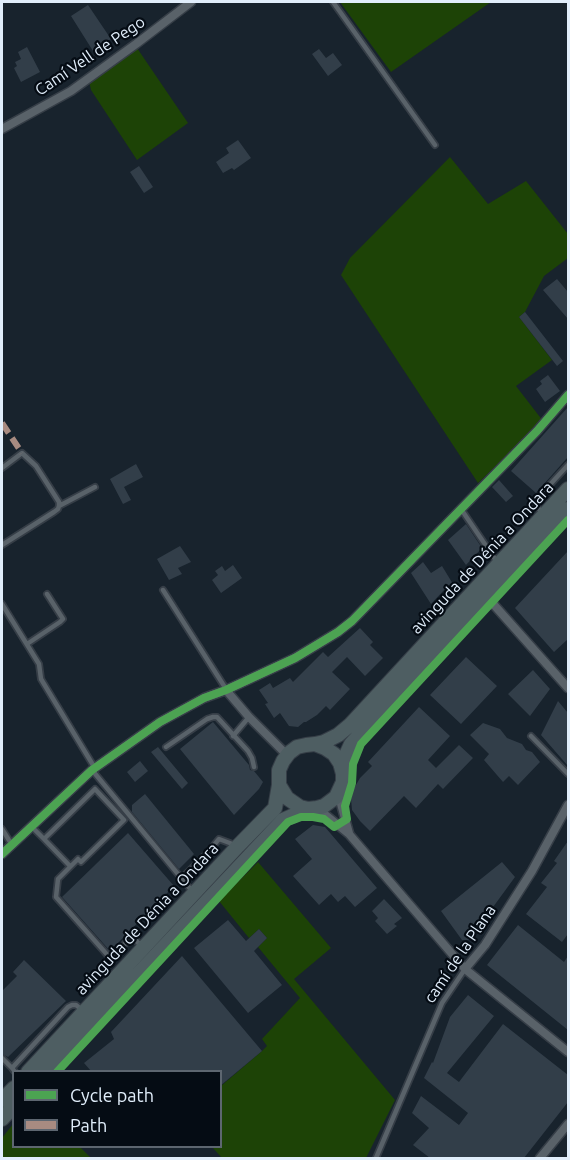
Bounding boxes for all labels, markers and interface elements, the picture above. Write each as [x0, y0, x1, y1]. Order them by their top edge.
street label: Camí Vell de Pego [31, 12, 149, 100]
street label: avinguda de Dénia a Ondara [407, 478, 557, 638]
street label: avinguda de Dénia a Ondara [72, 839, 222, 999]
street label: camí de la Plana [420, 901, 500, 1007]
legend [12, 1070, 222, 1148]
text: Cycle path [70, 1085, 154, 1105]
text: Path [70, 1115, 107, 1135]

